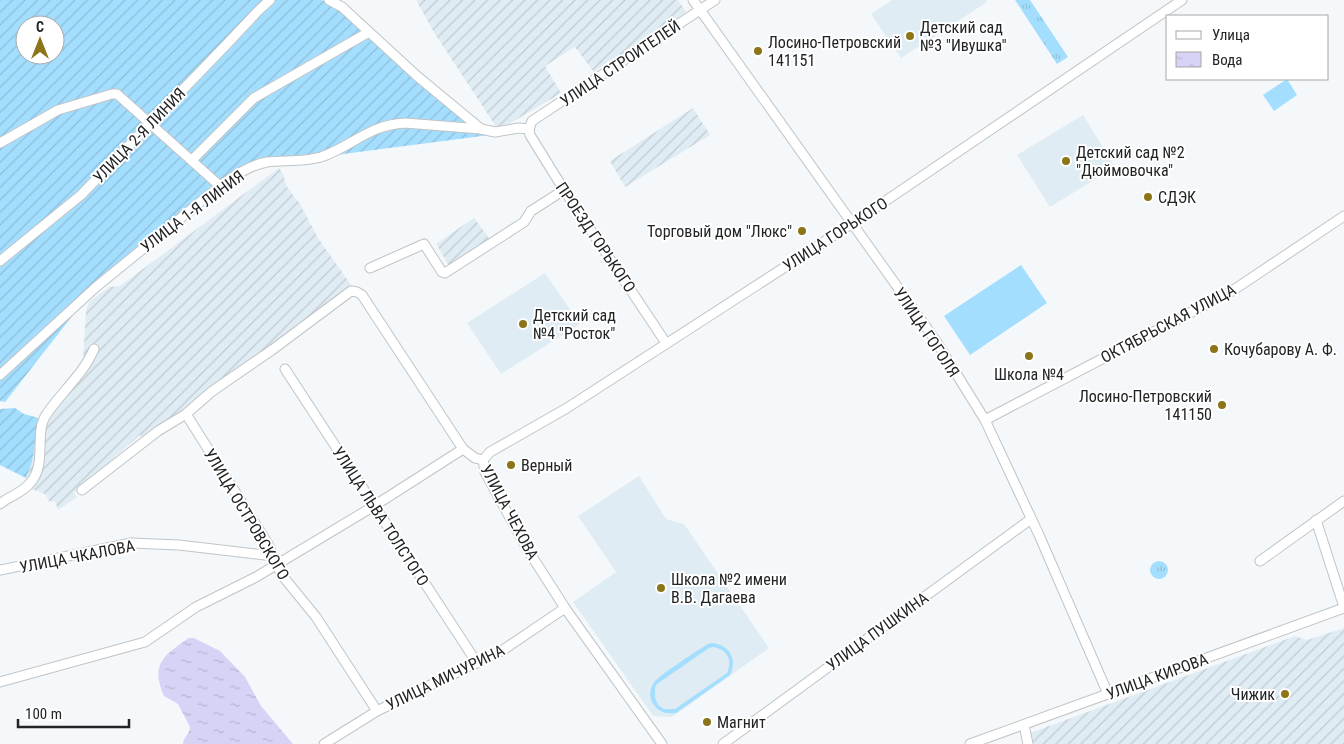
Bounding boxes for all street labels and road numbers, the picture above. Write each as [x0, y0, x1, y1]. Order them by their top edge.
street label: УЛИЦА СТРОИТЕЛЕЙ [557, 16, 684, 111]
street label: УЛИЦА 2-Я ЛИНИЯ [89, 84, 189, 187]
street label: УЛИЦА 1-Я ЛИНИЯ [137, 166, 248, 256]
street label: ПРОЕЗД ГОРЬКОГО [552, 179, 639, 296]
street label: УЛИЦА ГОРЬКОГО [779, 193, 891, 275]
street label: ОКТЯБРЬСКАЯ УЛИЦА [1098, 280, 1239, 367]
street label: УЛИЦА ГОГОЛЯ [890, 284, 963, 381]
street label: УЛИЦА ЛЬВА ТОЛСТОГО [328, 443, 433, 589]
street label: УЛИЦА ОСТРОВСКОГО [200, 445, 293, 583]
street label: УЛИЦА ЧЕХОВА [476, 461, 543, 563]
street label: УЛИЦА ЧКАЛОВА [18, 536, 136, 577]
street label: УЛИЦА ПУШКИНА [823, 588, 932, 675]
street label: УЛИЦА МИЧУРИНА [383, 641, 508, 714]
street label: УЛИЦА КИРОВА [1104, 649, 1211, 704]

